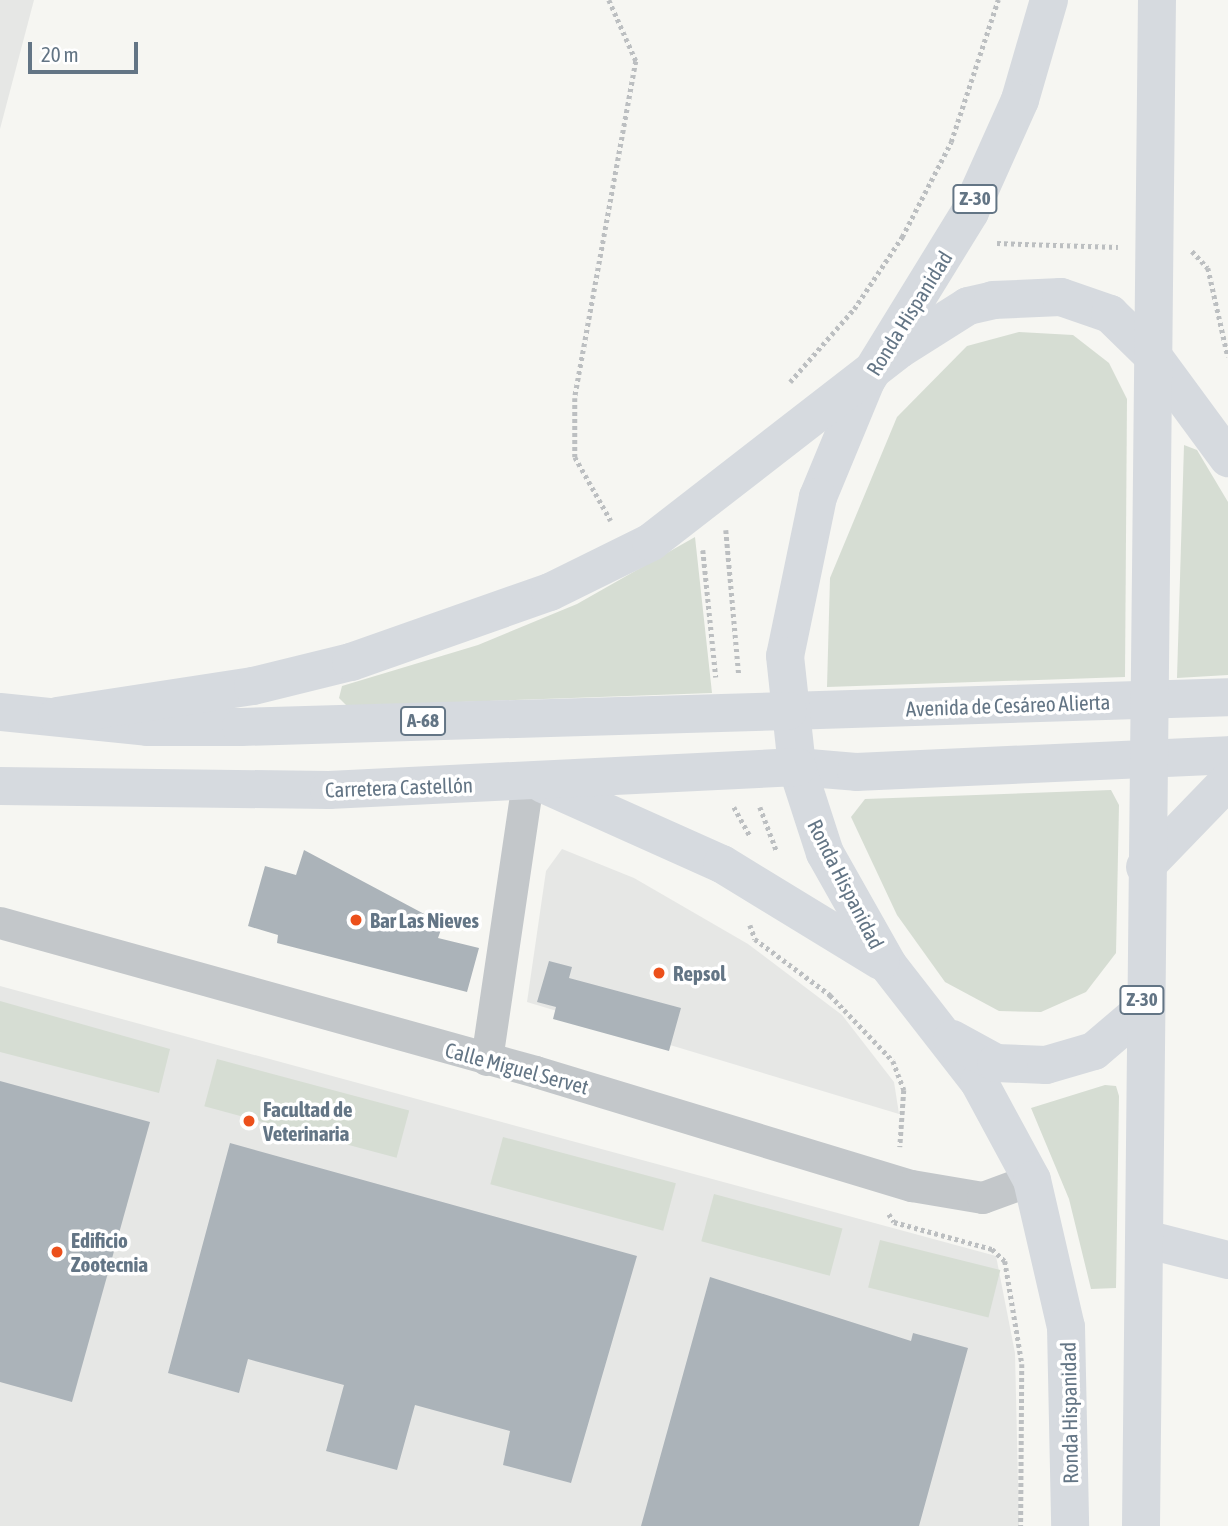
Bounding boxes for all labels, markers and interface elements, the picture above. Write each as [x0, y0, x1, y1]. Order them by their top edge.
scale bar [32, 28, 142, 72]
text: 20 m [41, 42, 79, 66]
road number: Z-30 [952, 183, 998, 214]
street label: Ronda Hispanidad [861, 246, 957, 380]
street label: Avenida de Cesáreo Alierta [905, 689, 1111, 721]
road number: A-68 [398, 706, 448, 736]
street label: Carretera Castellón [325, 772, 473, 802]
street label: Ronda Hispanidad [803, 815, 889, 953]
place label: Bar Las Nieves [370, 907, 479, 933]
marker: Bar Las Nieves [348, 912, 364, 928]
place label: Repsol [673, 960, 726, 986]
marker: Repsol [651, 965, 667, 981]
road number: Z-30 [1119, 984, 1165, 1016]
street label: Calle Miguel Servet [443, 1037, 591, 1099]
place label: Facultad de Veterinaria [263, 1096, 352, 1146]
marker: Facultad de Veterinaria [241, 1113, 257, 1129]
place label: Edificio Zootecnia [71, 1227, 148, 1277]
marker: Edificio Zootecnia [49, 1244, 65, 1260]
street label: Ronda Hispanidad [1055, 1342, 1083, 1484]

